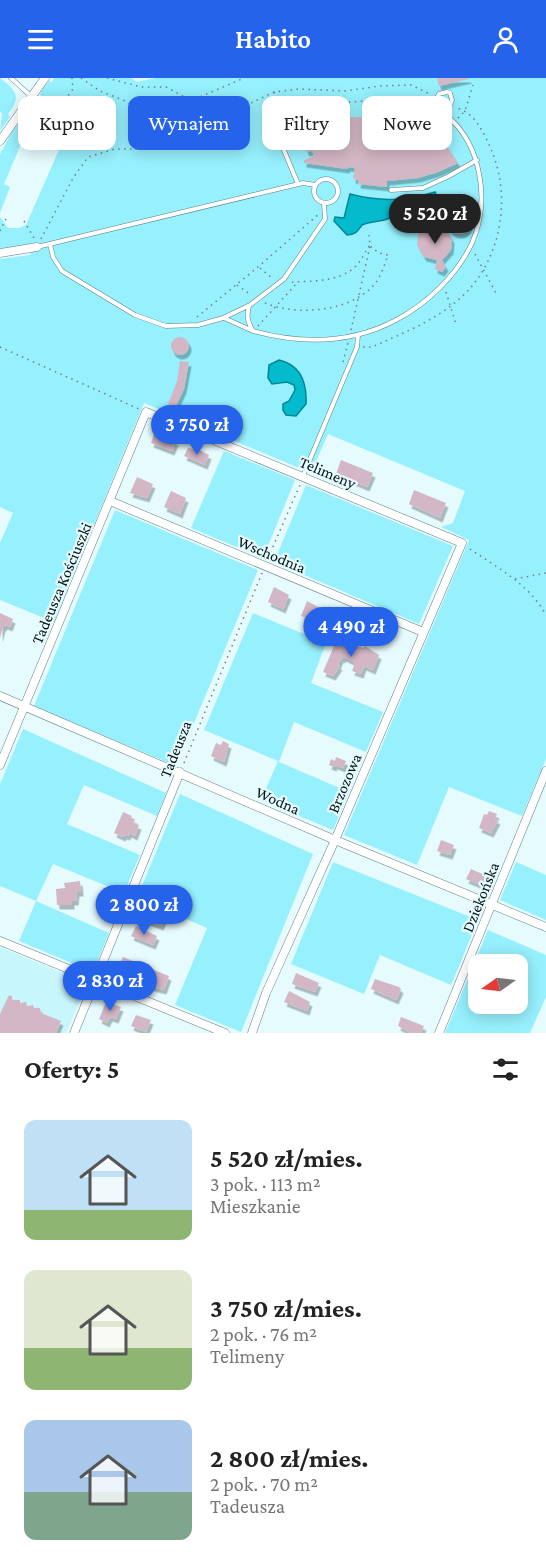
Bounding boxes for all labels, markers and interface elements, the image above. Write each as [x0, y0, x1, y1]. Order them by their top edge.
icon: menu [24, 23, 57, 56]
icon: person [489, 23, 522, 56]
text: Habito [235, 24, 311, 54]
chip: Kupno [18, 96, 116, 150]
chip: Wynajem [128, 96, 250, 150]
chip: Filtry [262, 96, 350, 150]
chip: Nowe [362, 96, 452, 150]
pin: 5 520 zł [373, 194, 497, 245]
text: 5 520 zł [403, 202, 467, 224]
pin: 3 750 zł [135, 405, 259, 456]
text: 3 750 zł [165, 413, 229, 435]
street label: Telimeny [297, 453, 359, 493]
street label: Tadeusza Kościuszki [28, 520, 95, 647]
street label: Wschodnia [235, 533, 309, 577]
pin: 4 490 zł [289, 607, 413, 658]
text: 4 490 zł [317, 615, 385, 637]
street label: Tadeusza [156, 718, 195, 780]
street label: Brzozowa [324, 750, 365, 815]
street label: Wodna [253, 783, 303, 818]
street label: Dziekońska [459, 859, 502, 935]
pin: 2 800 zł [82, 885, 206, 936]
text: 2 800 zł [110, 893, 178, 915]
north arrow [468, 954, 528, 1014]
map controls [468, 954, 528, 1014]
pin: 2 830 zł [48, 961, 172, 1012]
text: 2 830 zł [77, 969, 143, 991]
icon: filters [489, 1053, 522, 1086]
text: Oferty: 5 [24, 1055, 119, 1084]
icon: home [72, 1144, 144, 1216]
text: 5 520 zł/mies. [210, 1144, 363, 1173]
text: 3 pok. · 113 m² [210, 1173, 321, 1195]
text: Mieszkanie [210, 1195, 300, 1217]
icon: home [72, 1294, 144, 1366]
text: 3 750 zł/mies. [210, 1294, 362, 1323]
text: 2 pok. · 76 m² [210, 1323, 317, 1345]
text: Telimeny [210, 1345, 284, 1367]
icon: home [72, 1444, 144, 1516]
text: 2 800 zł/mies. [210, 1444, 368, 1473]
text: 2 pok. · 70 m² [210, 1473, 318, 1495]
text: Tadeusza [210, 1495, 285, 1517]

